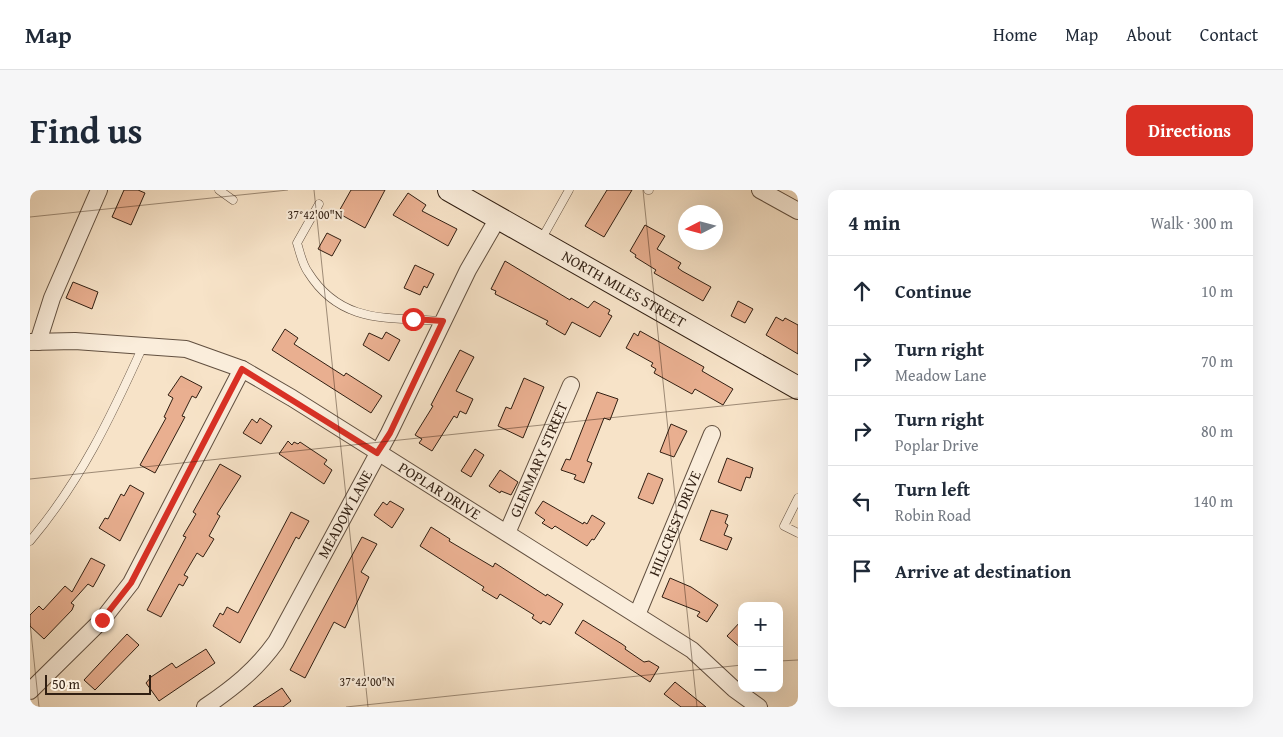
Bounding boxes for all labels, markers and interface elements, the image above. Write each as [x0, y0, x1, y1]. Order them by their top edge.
text: Map [25, 17, 72, 52]
text: Home [993, 21, 1037, 48]
text: Map [1065, 21, 1098, 48]
text: About [1126, 21, 1172, 48]
text: Contact [1200, 21, 1258, 48]
text: Find us [30, 105, 143, 156]
button: Directions [1126, 105, 1253, 156]
north arrow [678, 205, 723, 250]
text: 37°42'00"N [287, 206, 343, 223]
text: 4 min [848, 207, 900, 238]
text: Walk · 300 m [1150, 211, 1233, 235]
street label: NORTH MILES STREET [558, 245, 690, 333]
icon: ahead [848, 277, 876, 305]
text: Continue [895, 277, 972, 305]
text: 10 m [1201, 279, 1233, 303]
route start [402, 308, 425, 331]
text: Turn right [895, 335, 984, 363]
icon: right [848, 347, 876, 375]
text: 70 m [1201, 349, 1233, 373]
text: Meadow Lane [895, 363, 986, 387]
street label: GLENMARY STREET [504, 398, 573, 520]
text: Turn right [895, 405, 984, 433]
icon: right [848, 417, 876, 445]
text: 80 m [1201, 419, 1233, 443]
text: Poplar Drive [895, 433, 978, 457]
street label: POPLAR DRIVE [395, 457, 485, 525]
street label: MEADOW LANE [312, 466, 377, 562]
street label: HILLCREST DRIVE [643, 467, 706, 579]
text: Turn left [895, 475, 970, 503]
icon: left [848, 487, 876, 515]
text: 140 m [1193, 489, 1233, 513]
text: Robin Road [895, 503, 971, 527]
icon: arrive [848, 557, 876, 585]
text: Arrive at destination [895, 557, 1071, 585]
map controls [738, 602, 783, 692]
button: + [738, 602, 783, 647]
route end [91, 609, 114, 632]
button: − [738, 647, 783, 692]
scale bar [45, 672, 151, 695]
text: 37°42'00"N [339, 673, 395, 690]
text: 50 m [52, 674, 80, 694]

